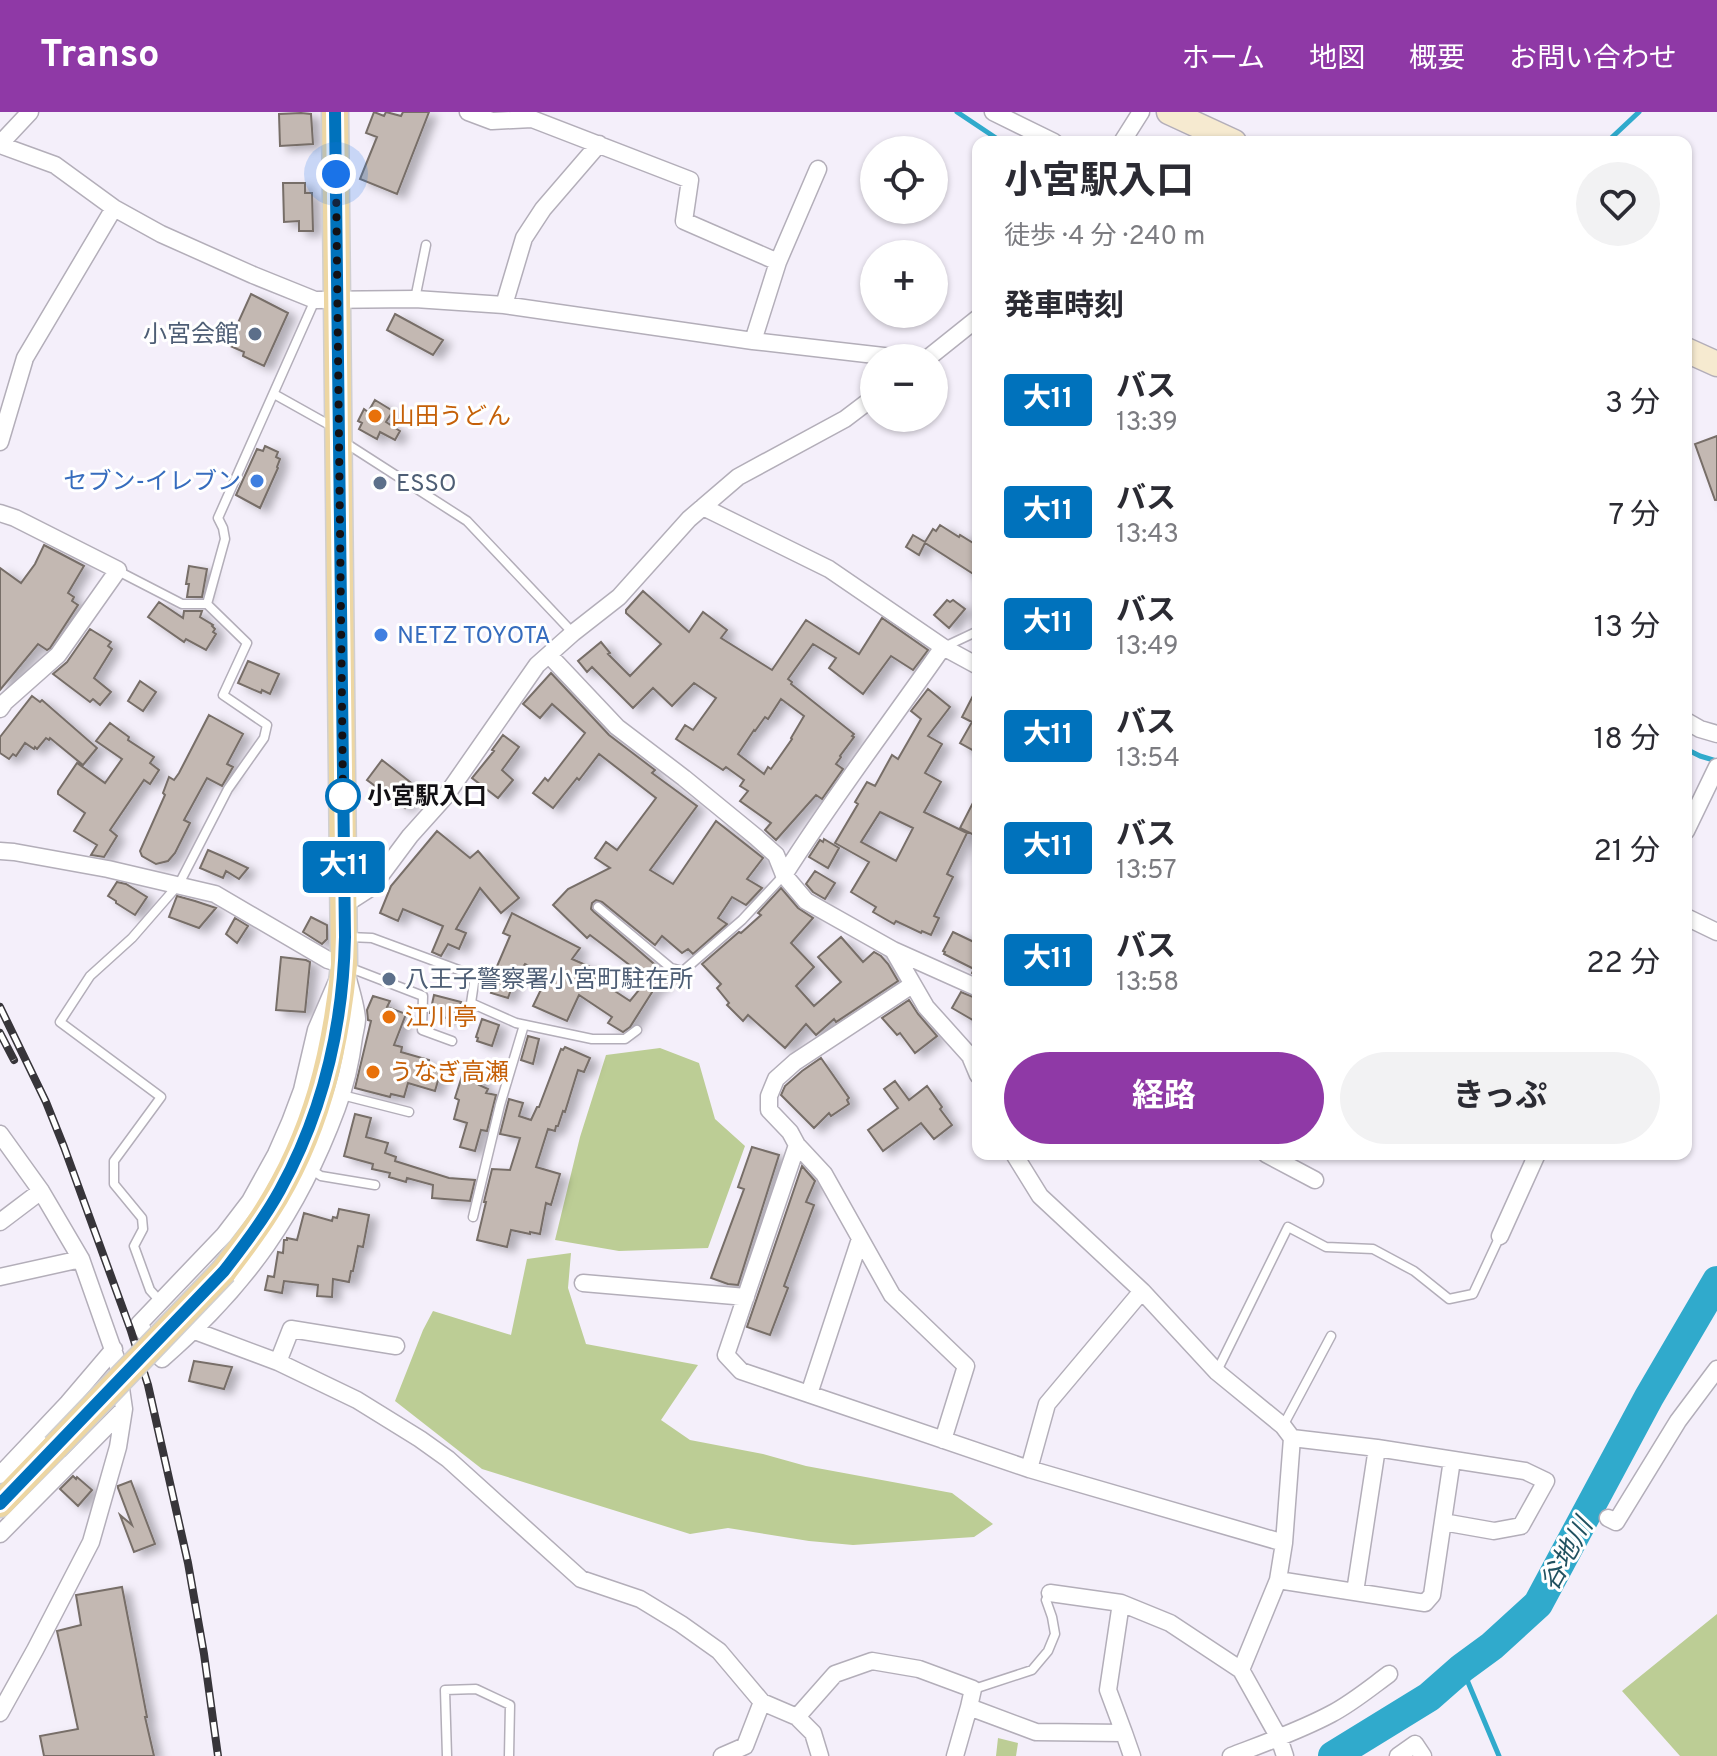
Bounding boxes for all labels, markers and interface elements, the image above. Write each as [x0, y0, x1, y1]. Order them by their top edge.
text: Transo [40, 32, 160, 81]
text: ホーム [1182, 42, 1265, 78]
text: 地図 [1309, 42, 1365, 78]
text: 概要 [1409, 42, 1465, 78]
text: お問い合わせ [1509, 42, 1677, 78]
map controls [860, 136, 948, 432]
button: locate [860, 136, 948, 224]
your location [316, 154, 356, 194]
text: 小宮駅入口 [1004, 159, 1194, 208]
button: heart [1576, 162, 1660, 246]
text: 徒歩 · 4 分 · 240 m [1004, 221, 1205, 254]
button: + [860, 240, 948, 328]
text: 発車時刻 [1004, 289, 1124, 326]
place label: 小宮会館 [143, 321, 239, 351]
marker: 小宮会館 [246, 325, 264, 343]
button: − [860, 344, 948, 432]
text: バス [1116, 370, 1176, 407]
text: 大11 [1023, 382, 1073, 418]
text: 3 分 [1605, 386, 1660, 423]
place label: 山田うどん [391, 403, 511, 433]
marker: 山田うどん [366, 407, 384, 425]
text: 13:39 [1116, 407, 1178, 440]
place label: セブン-イレブン [63, 468, 241, 498]
place label: ESSO [396, 470, 456, 500]
marker: セブン-イレブン [248, 472, 266, 490]
marker: ESSO [371, 474, 389, 492]
text: バス [1116, 482, 1176, 519]
text: 大11 [1023, 494, 1073, 530]
text: 7 分 [1608, 498, 1660, 535]
text: 13:43 [1116, 519, 1179, 552]
text: バス [1116, 594, 1176, 631]
text: 大11 [1023, 606, 1073, 642]
text: 13 分 [1594, 610, 1660, 647]
place label: NETZ TOYOTA [397, 622, 551, 652]
marker: NETZ TOYOTA [372, 626, 390, 644]
text: 13:49 [1116, 631, 1178, 664]
text: バス [1116, 706, 1176, 743]
text: 大11 [1023, 718, 1073, 754]
text: 18 分 [1593, 722, 1660, 759]
text: 13:54 [1116, 743, 1180, 776]
marker: 小宮駅入口 [326, 779, 360, 813]
place label: 小宮駅入口 [367, 783, 487, 813]
text: バス [1116, 818, 1176, 855]
text: 大11 [1023, 830, 1073, 866]
text: 21 分 [1593, 834, 1660, 871]
line badge: 大11 [298, 841, 390, 893]
text: 大11 [319, 849, 369, 885]
text: 13:57 [1116, 855, 1177, 888]
text: バス [1116, 930, 1176, 967]
text: 大11 [1023, 942, 1073, 978]
text: 22 分 [1586, 946, 1660, 983]
place label: 八王子警察署小宮町駐在所 [405, 966, 693, 996]
text: 13:58 [1116, 967, 1179, 1000]
marker: 八王子警察署小宮町駐在所 [380, 970, 398, 988]
place label: 江川亭 [405, 1004, 477, 1034]
marker: 江川亭 [380, 1008, 398, 1026]
button: 経路 [1004, 1052, 1324, 1144]
button: きっぷ [1340, 1052, 1660, 1144]
place label: うなぎ高瀬 [389, 1059, 509, 1089]
marker: うなぎ高瀬 [364, 1063, 382, 1081]
water label: 谷地川 [1535, 1510, 1603, 1597]

